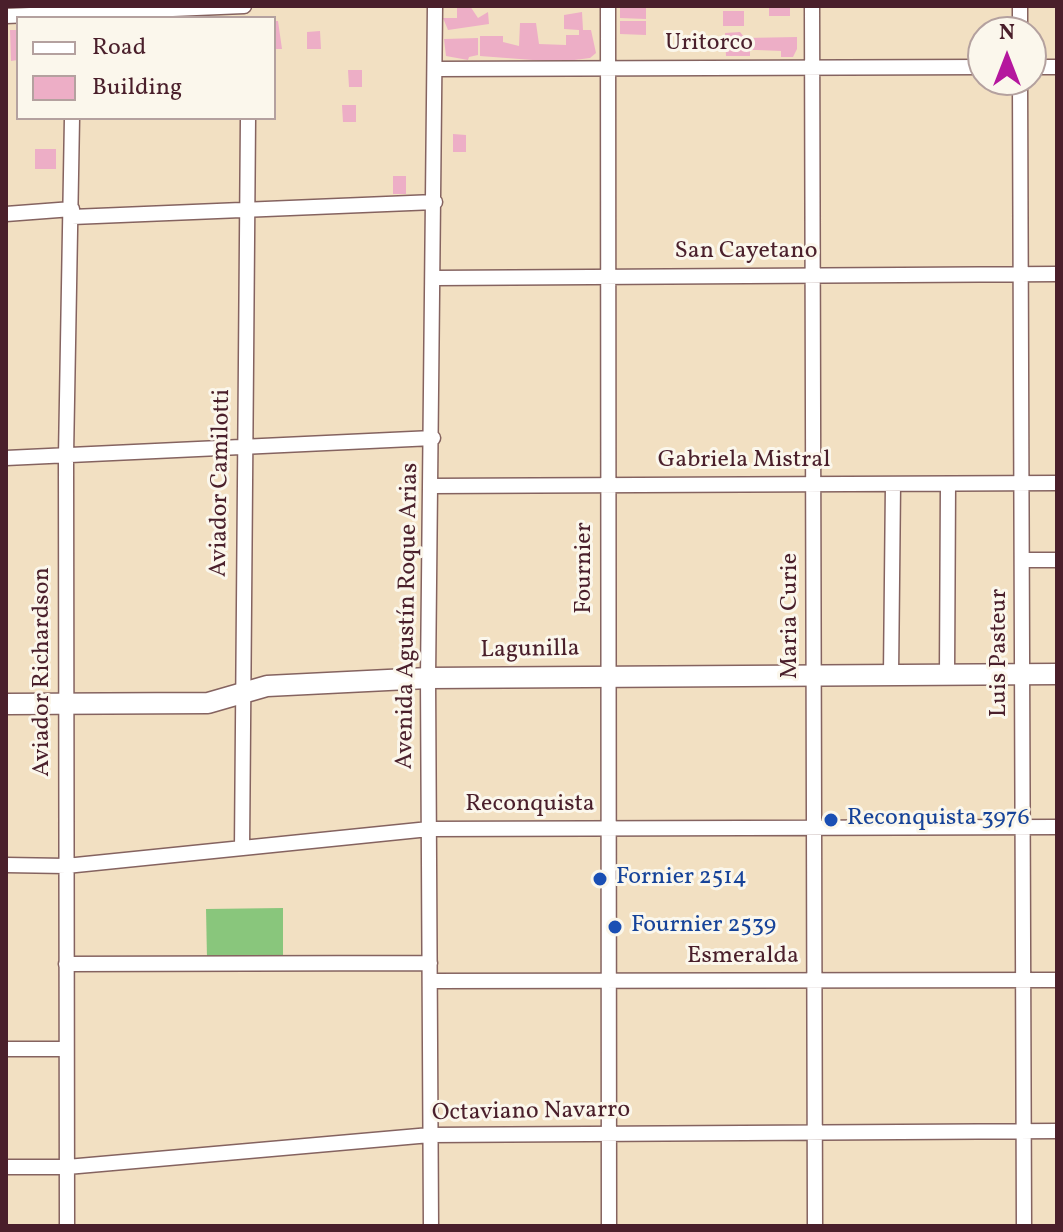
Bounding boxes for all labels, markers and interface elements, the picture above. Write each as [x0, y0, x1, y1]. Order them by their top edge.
legend [16, 16, 276, 120]
north arrow [967, 16, 1047, 96]
text: N [999, 18, 1015, 49]
text: Road [92, 31, 146, 65]
street label: Uritorco [665, 31, 753, 59]
text: Building [92, 71, 182, 105]
street label: San Cayetano [675, 239, 817, 267]
street label: Aviador Camilotti [206, 389, 238, 577]
street label: Gabriela Mistral [658, 448, 830, 476]
street label: Avenida Agustín Roque Arias [392, 462, 426, 770]
street label: Fournier [572, 522, 600, 614]
street label: Maria Curie [778, 553, 806, 679]
street label: Aviador Richardson [30, 567, 58, 777]
street label: Luis Pasteur [987, 589, 1015, 717]
street label: Lagunilla [480, 636, 580, 666]
street label: Reconquista [465, 792, 595, 820]
place label: Reconquista 3976 [847, 806, 1030, 834]
marker: Reconquista 3976 [822, 811, 840, 829]
place label: Fornier 2514 [616, 865, 747, 893]
marker: Fornier 2514 [591, 870, 609, 888]
place label: Fournier 2539 [631, 913, 776, 941]
marker: Fournier 2539 [606, 918, 624, 936]
street label: Esmeralda [687, 944, 799, 972]
street label: Octaviano Navarro [432, 1097, 630, 1129]

